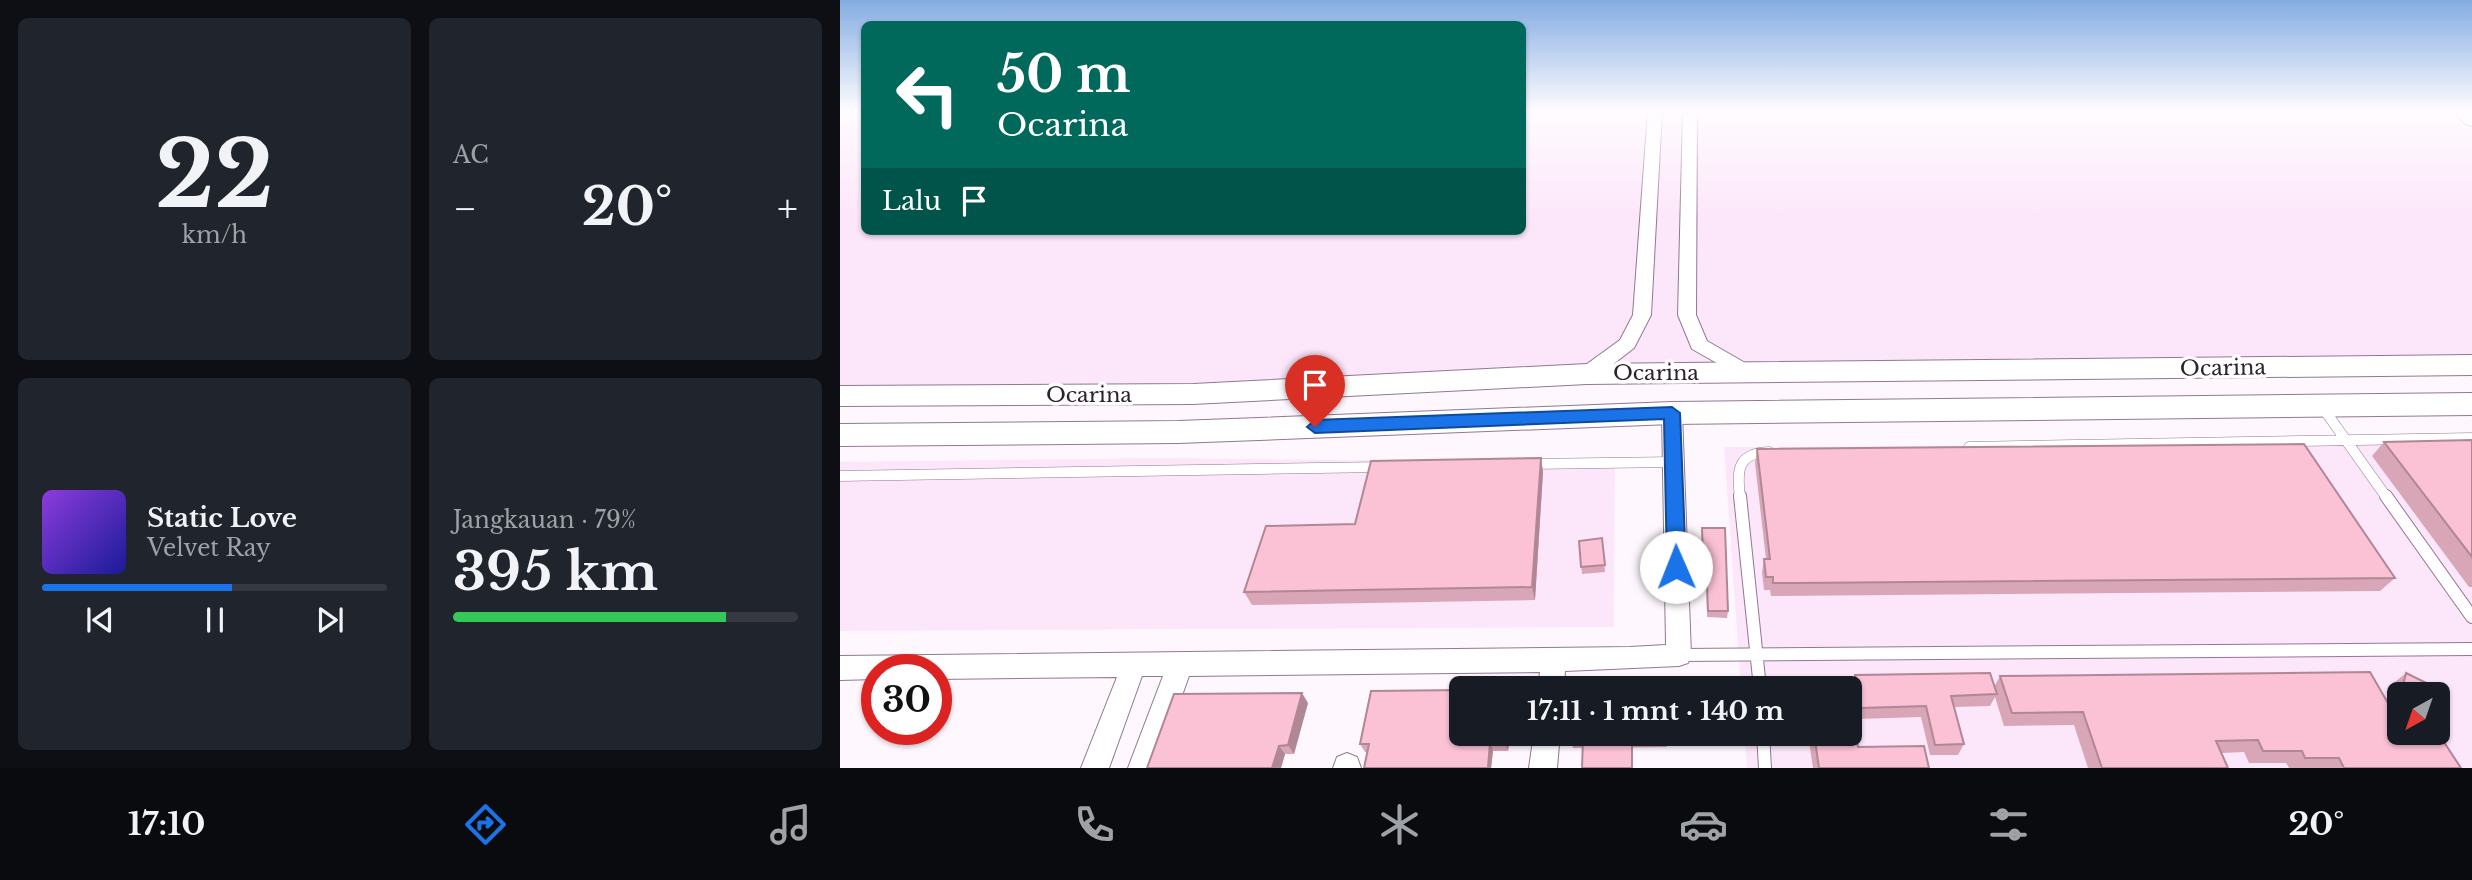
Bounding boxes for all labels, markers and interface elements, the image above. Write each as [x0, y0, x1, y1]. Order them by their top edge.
text: 50 m [997, 44, 1130, 105]
icon: left [882, 49, 973, 140]
text: Ocarina [997, 105, 1128, 145]
text: 22 [155, 119, 274, 232]
text: AC [453, 141, 489, 169]
text: 20° [582, 175, 672, 239]
icon: arrive [955, 182, 993, 220]
text: − [453, 185, 477, 232]
text: + [777, 185, 798, 232]
text: Lalu [882, 185, 941, 217]
text: km/h [182, 221, 247, 249]
street label: Ocarina [2180, 354, 2267, 382]
pin [1285, 355, 1345, 427]
street label: Ocarina [1613, 360, 1699, 386]
icon: arrive [1296, 366, 1334, 404]
street label: Ocarina [1046, 382, 1132, 408]
text: Static Love [147, 502, 297, 534]
text: Jangkauan · 79% [453, 506, 636, 534]
position arrow [1639, 530, 1713, 604]
text: Velvet Ray [147, 534, 271, 562]
text: 395 km [453, 540, 658, 604]
icon: previous [81, 601, 119, 639]
icon: pause [196, 601, 234, 639]
icon: next [311, 601, 349, 639]
speed limit sign: 30 [861, 654, 952, 745]
north arrow [2387, 682, 2450, 746]
map controls [2387, 682, 2450, 745]
text: 17:11 · 1 mnt · 140 m [1527, 695, 1784, 727]
icon: directions [461, 800, 510, 849]
icon: music [766, 800, 815, 849]
icon: phone [1070, 800, 1119, 849]
icon: climate [1375, 800, 1424, 849]
icon: car [1679, 800, 1728, 849]
icon: filters [1984, 800, 2033, 849]
text: 17:10 [128, 804, 205, 844]
text: 20° [2289, 804, 2344, 844]

